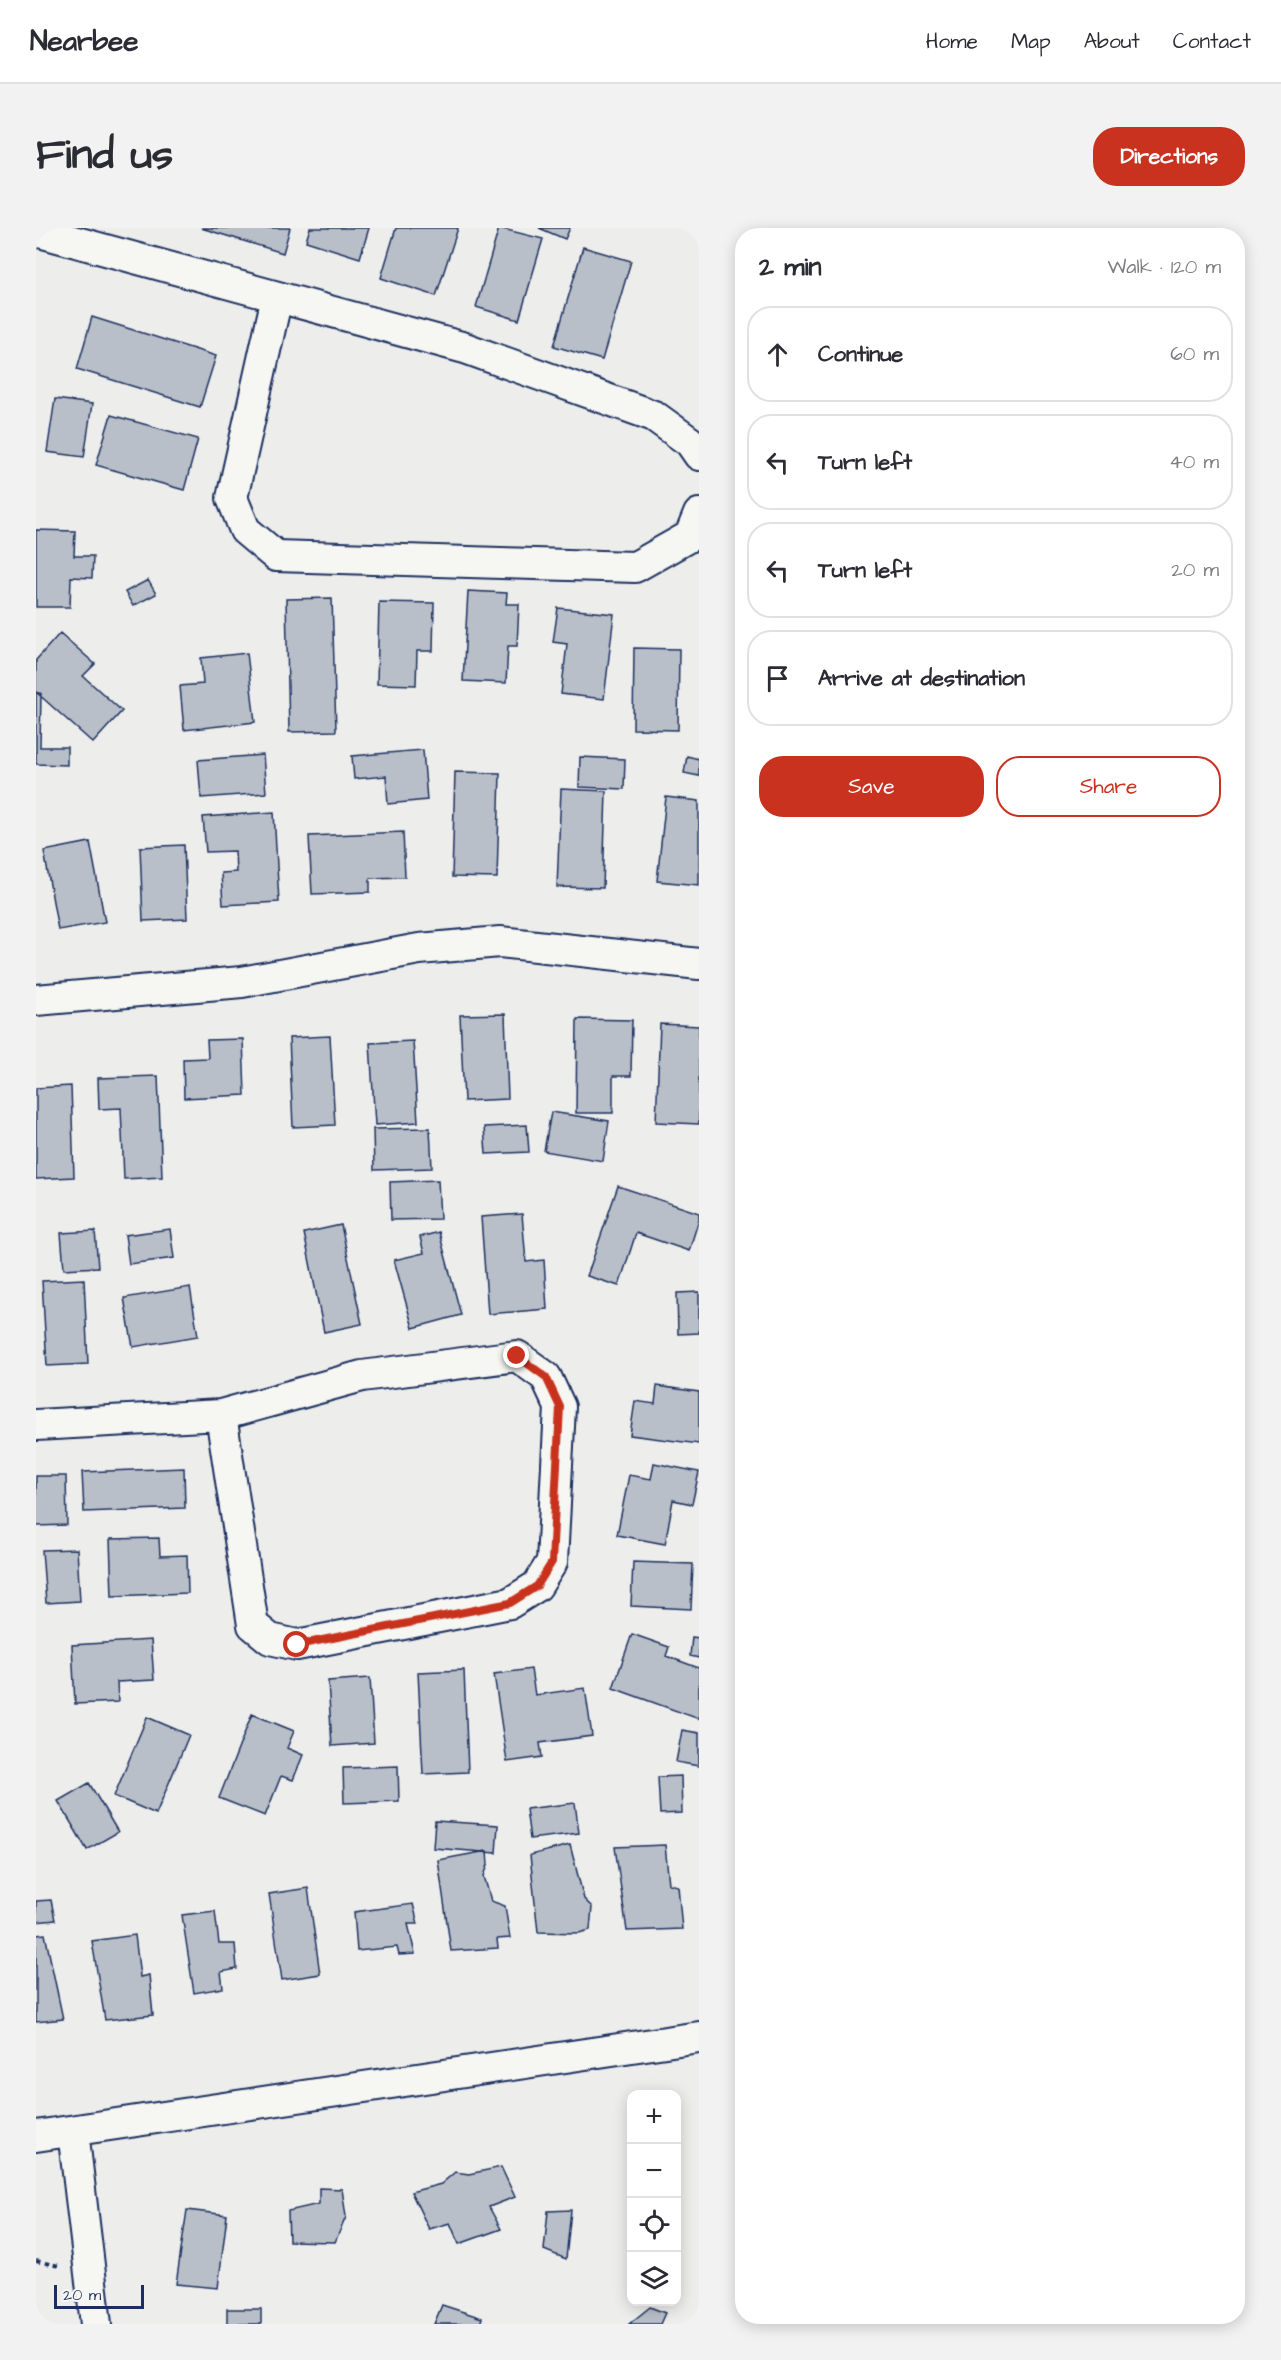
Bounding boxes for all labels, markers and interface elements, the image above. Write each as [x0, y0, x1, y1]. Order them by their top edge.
text: Nearbee [30, 22, 138, 61]
text: Home [926, 27, 978, 56]
text: Map [1011, 27, 1051, 56]
text: About [1084, 27, 1140, 56]
text: Contact [1173, 27, 1251, 56]
text: Find us [36, 127, 173, 185]
button: Directions [1093, 127, 1245, 186]
text: 2 min [759, 249, 821, 285]
text: Walk · 120 m [1108, 253, 1221, 281]
icon: ahead [761, 338, 794, 371]
text: Continue [818, 339, 903, 370]
text: 60 m [1170, 340, 1219, 368]
icon: left [761, 446, 794, 479]
text: Turn left [818, 447, 912, 478]
text: 40 m [1169, 448, 1219, 476]
icon: left [761, 554, 794, 587]
text: Turn left [818, 555, 912, 586]
text: 20 m [1171, 556, 1219, 584]
icon: arrive [761, 662, 794, 695]
text: Arrive at destination [818, 663, 1025, 694]
button: Save [759, 756, 984, 817]
button: Share [996, 756, 1221, 817]
route end [503, 1342, 529, 1368]
route start [283, 1631, 309, 1657]
map controls [627, 2090, 681, 2306]
button: + [627, 2090, 681, 2144]
button: − [627, 2144, 681, 2198]
button: locate [627, 2198, 681, 2252]
button: layers [627, 2252, 681, 2306]
scale bar [54, 2282, 144, 2310]
text: 20 m [63, 2284, 101, 2306]

